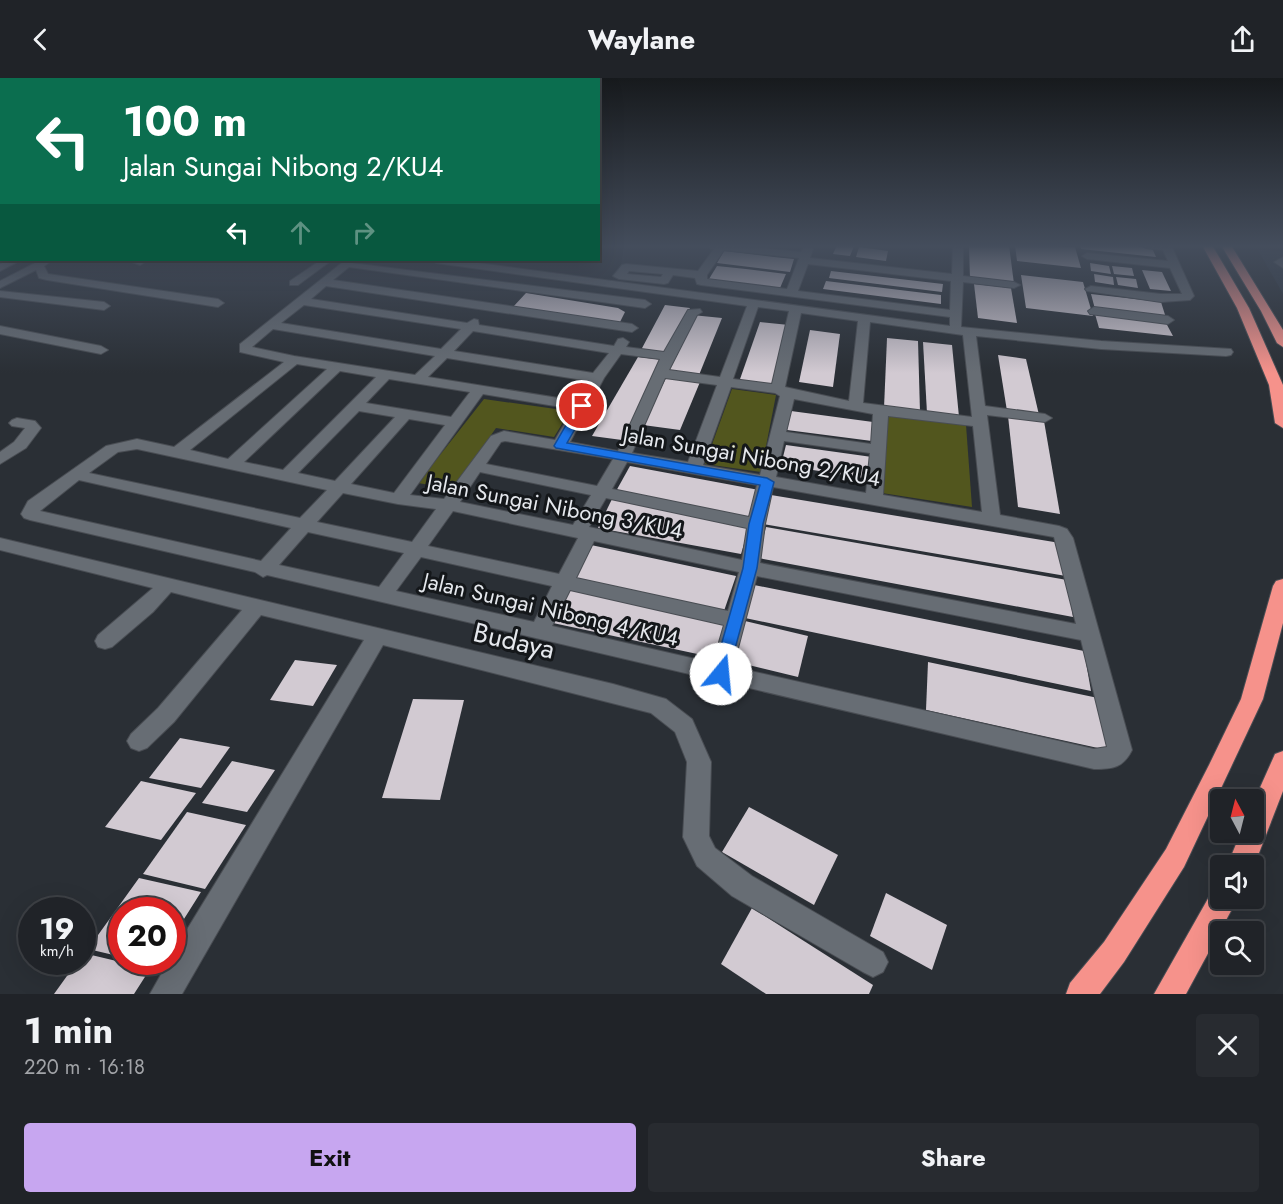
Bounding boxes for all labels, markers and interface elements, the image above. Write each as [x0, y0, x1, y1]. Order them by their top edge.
text: Waylane [588, 20, 695, 59]
icon: back [24, 23, 57, 56]
icon: share [1226, 23, 1259, 56]
text: 100 m [123, 91, 247, 152]
icon: left [24, 102, 102, 180]
text: Jalan Sungai Nibong 2/KU4 [123, 147, 444, 186]
icon: left [221, 216, 254, 249]
icon: ahead [284, 216, 317, 249]
icon: right [347, 216, 380, 249]
pin [556, 380, 607, 431]
icon: arrive [565, 389, 598, 422]
street label: Jalan Sungai Nibong 2/KU4 [618, 417, 884, 494]
street label: Jalan Sungai Nibong 3/KU4 [421, 465, 686, 547]
street label: Jalan Sungai Nibong 4/KU4 [417, 563, 682, 654]
street label: Budaya [470, 612, 559, 669]
position arrow [689, 642, 753, 706]
north arrow [1210, 789, 1264, 843]
map controls [1210, 789, 1264, 975]
button: sound [1210, 855, 1264, 909]
speed limit sign: 20 [108, 897, 186, 975]
text: 19 [39, 907, 75, 950]
button: search [1210, 921, 1264, 975]
text: km/h [40, 940, 74, 962]
text: 1 min [24, 1004, 113, 1056]
button: close [1196, 1014, 1259, 1077]
text: 220 m · 16:18 [24, 1053, 145, 1082]
button: Exit [24, 1123, 636, 1192]
button: Share [648, 1123, 1259, 1192]

